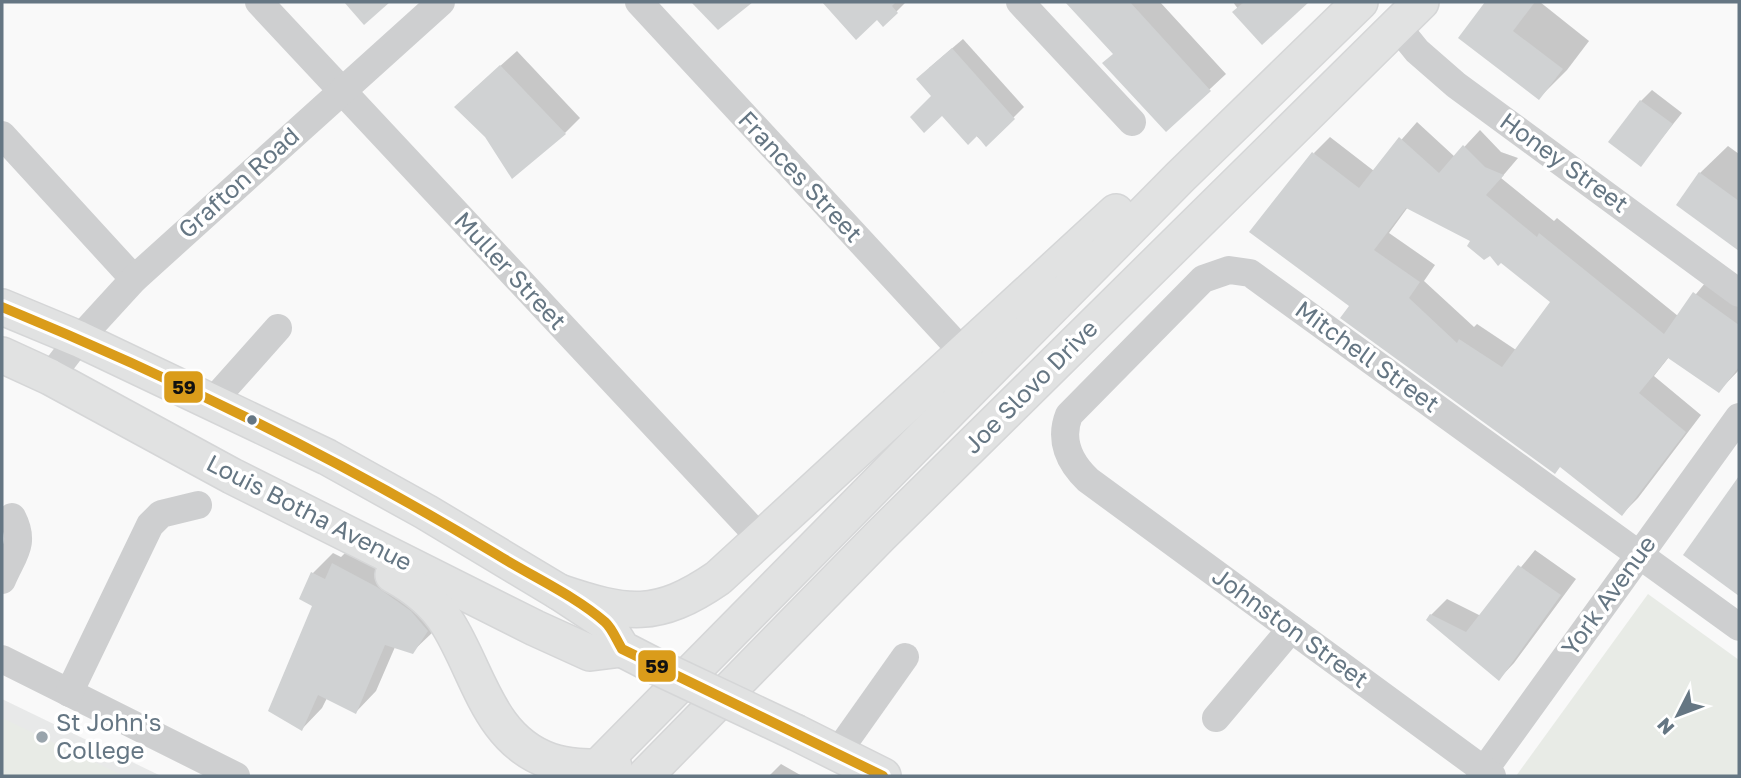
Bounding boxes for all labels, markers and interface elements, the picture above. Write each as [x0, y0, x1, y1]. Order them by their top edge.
street label: Frances Street [733, 104, 869, 247]
street label: Honey Street [1495, 106, 1635, 218]
street label: Grafton Road [172, 120, 304, 244]
street label: Muller Street [449, 205, 573, 335]
street label: Mitchell Street [1290, 294, 1446, 418]
street label: Joe Slovo Drive [957, 313, 1103, 459]
line badge: 59 [163, 370, 204, 404]
text: 59 [172, 375, 196, 398]
unlabelled marker [245, 413, 259, 427]
street label: Louis Botha Avenue [202, 447, 417, 576]
street label: York Avenue [1554, 529, 1661, 661]
street label: Johnston Street [1207, 560, 1375, 693]
line badge: 59 [637, 649, 677, 683]
text: 59 [645, 654, 669, 677]
north arrow [1643, 680, 1713, 750]
place label: St John's College [56, 707, 161, 764]
text: N [1652, 714, 1678, 740]
marker: St John's College [34, 729, 50, 745]

